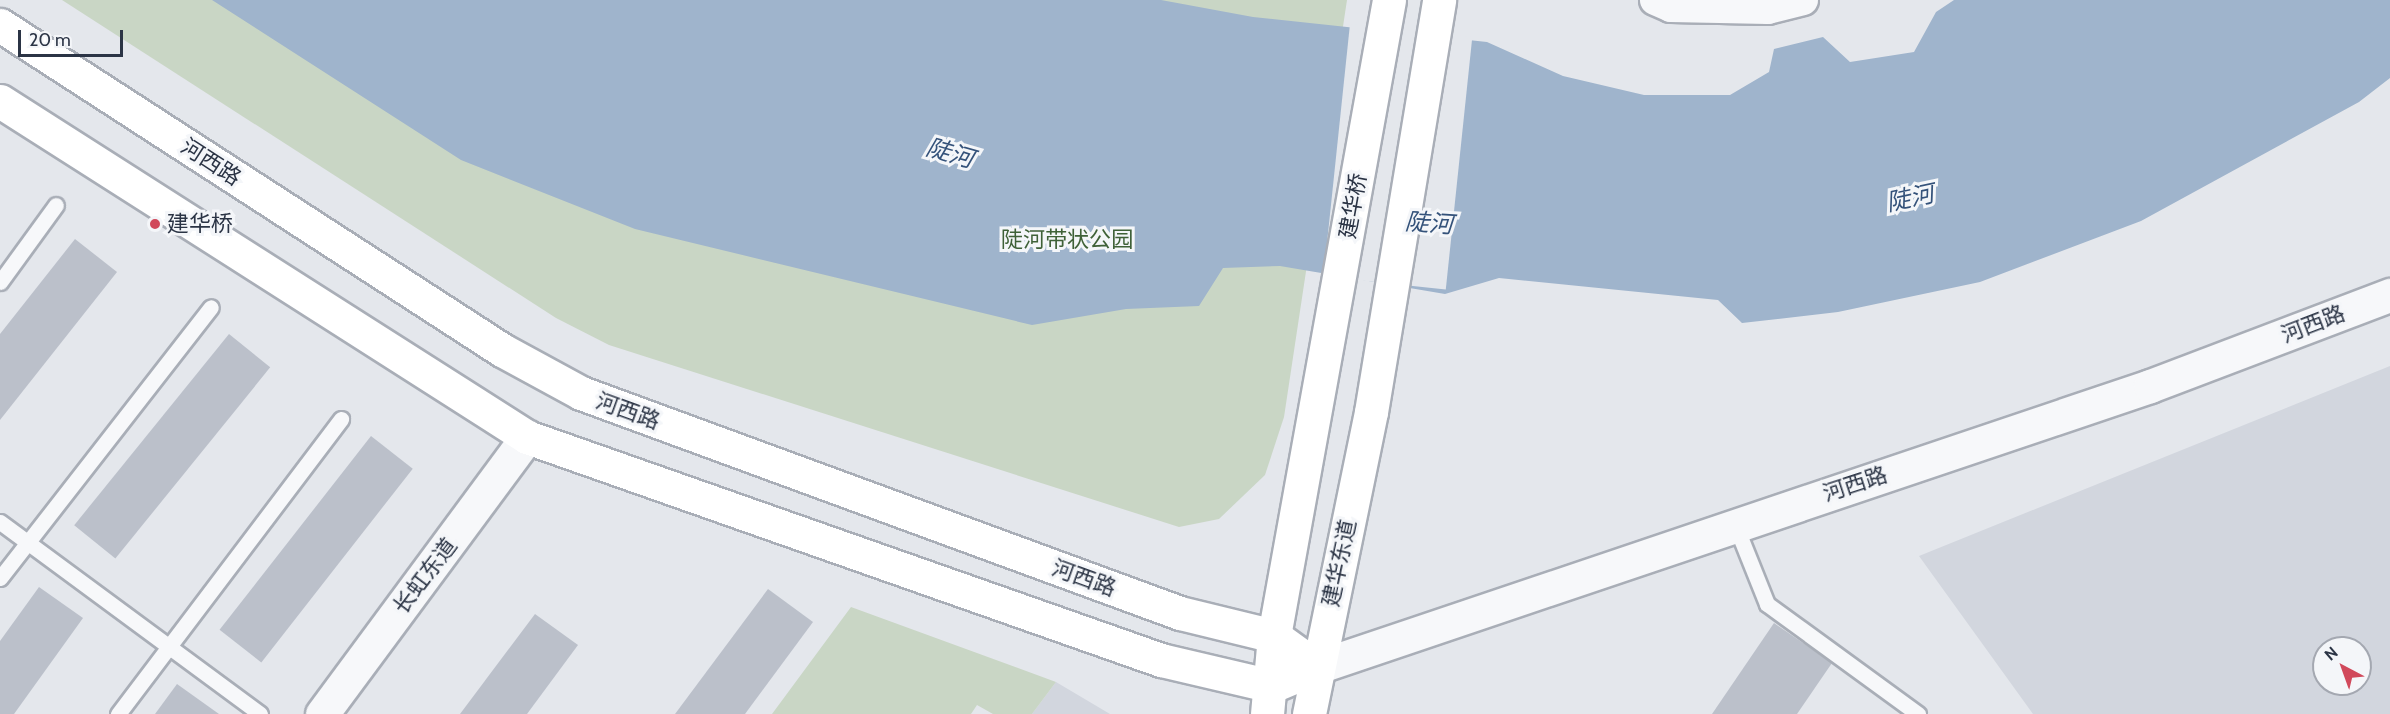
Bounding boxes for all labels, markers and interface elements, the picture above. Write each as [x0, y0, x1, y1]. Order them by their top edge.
scale bar [21, 18, 126, 56]
text: 20 m [29, 29, 71, 51]
street label: 河西路 [176, 133, 246, 191]
water label: 陡河 [923, 133, 977, 173]
street label: 建华桥 [1334, 171, 1372, 241]
water label: 陡河 [1884, 179, 1936, 217]
water label: 陡河 [1404, 207, 1454, 239]
place label: 建华桥 [167, 211, 233, 237]
marker: 建华桥 [148, 217, 162, 231]
park label: 陡河带状公园 [1001, 227, 1133, 253]
street label: 河西路 [2277, 300, 2349, 348]
street label: 河西路 [592, 387, 664, 435]
street label: 河西路 [1820, 461, 1890, 507]
street label: 建华东道 [1317, 517, 1361, 609]
street label: 长虹东道 [388, 533, 462, 619]
street label: 河西路 [1048, 554, 1120, 602]
north arrow [2312, 636, 2372, 696]
text: N [2321, 643, 2342, 664]

